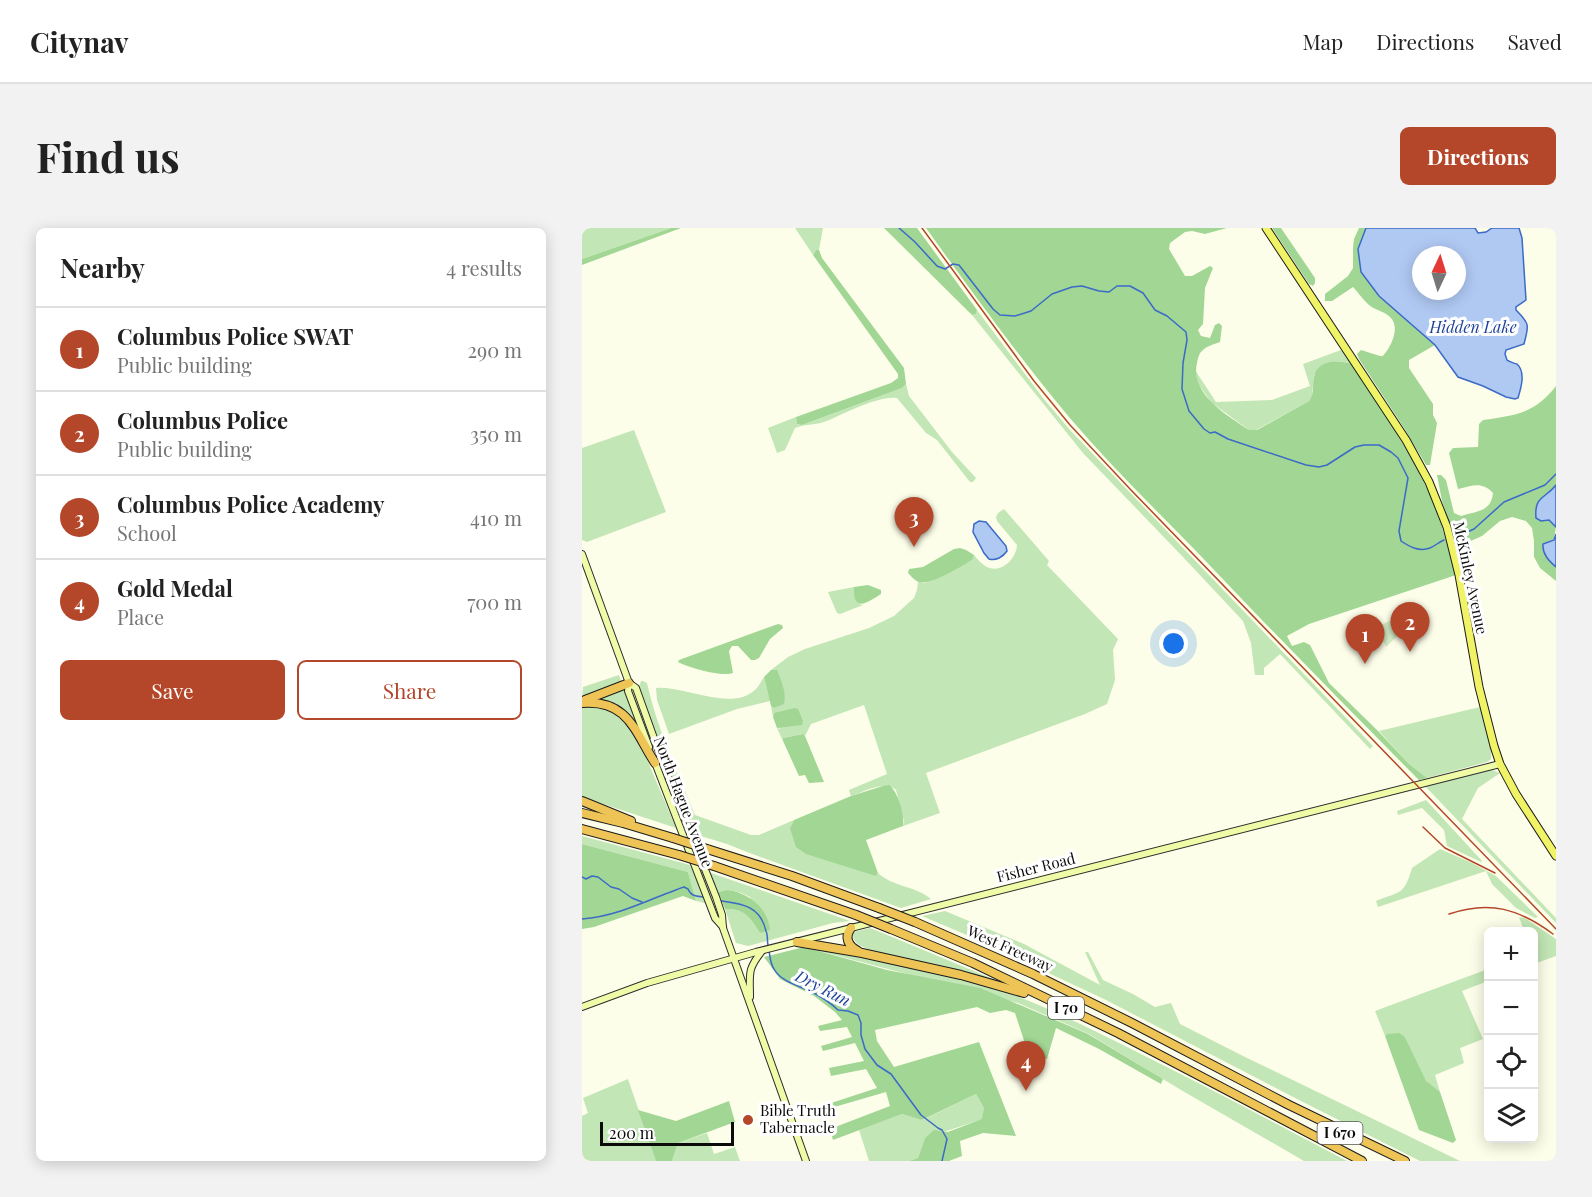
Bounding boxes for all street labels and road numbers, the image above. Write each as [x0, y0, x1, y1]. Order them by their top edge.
street label: McKinley Avenue [1449, 520, 1493, 636]
street label: North Hague Avenue [650, 733, 718, 870]
street label: Fisher Road [994, 848, 1077, 886]
street label: West Freeway [963, 920, 1057, 976]
road number: I 70 [1048, 997, 1084, 1019]
road number: I 670 [1318, 1122, 1362, 1144]

